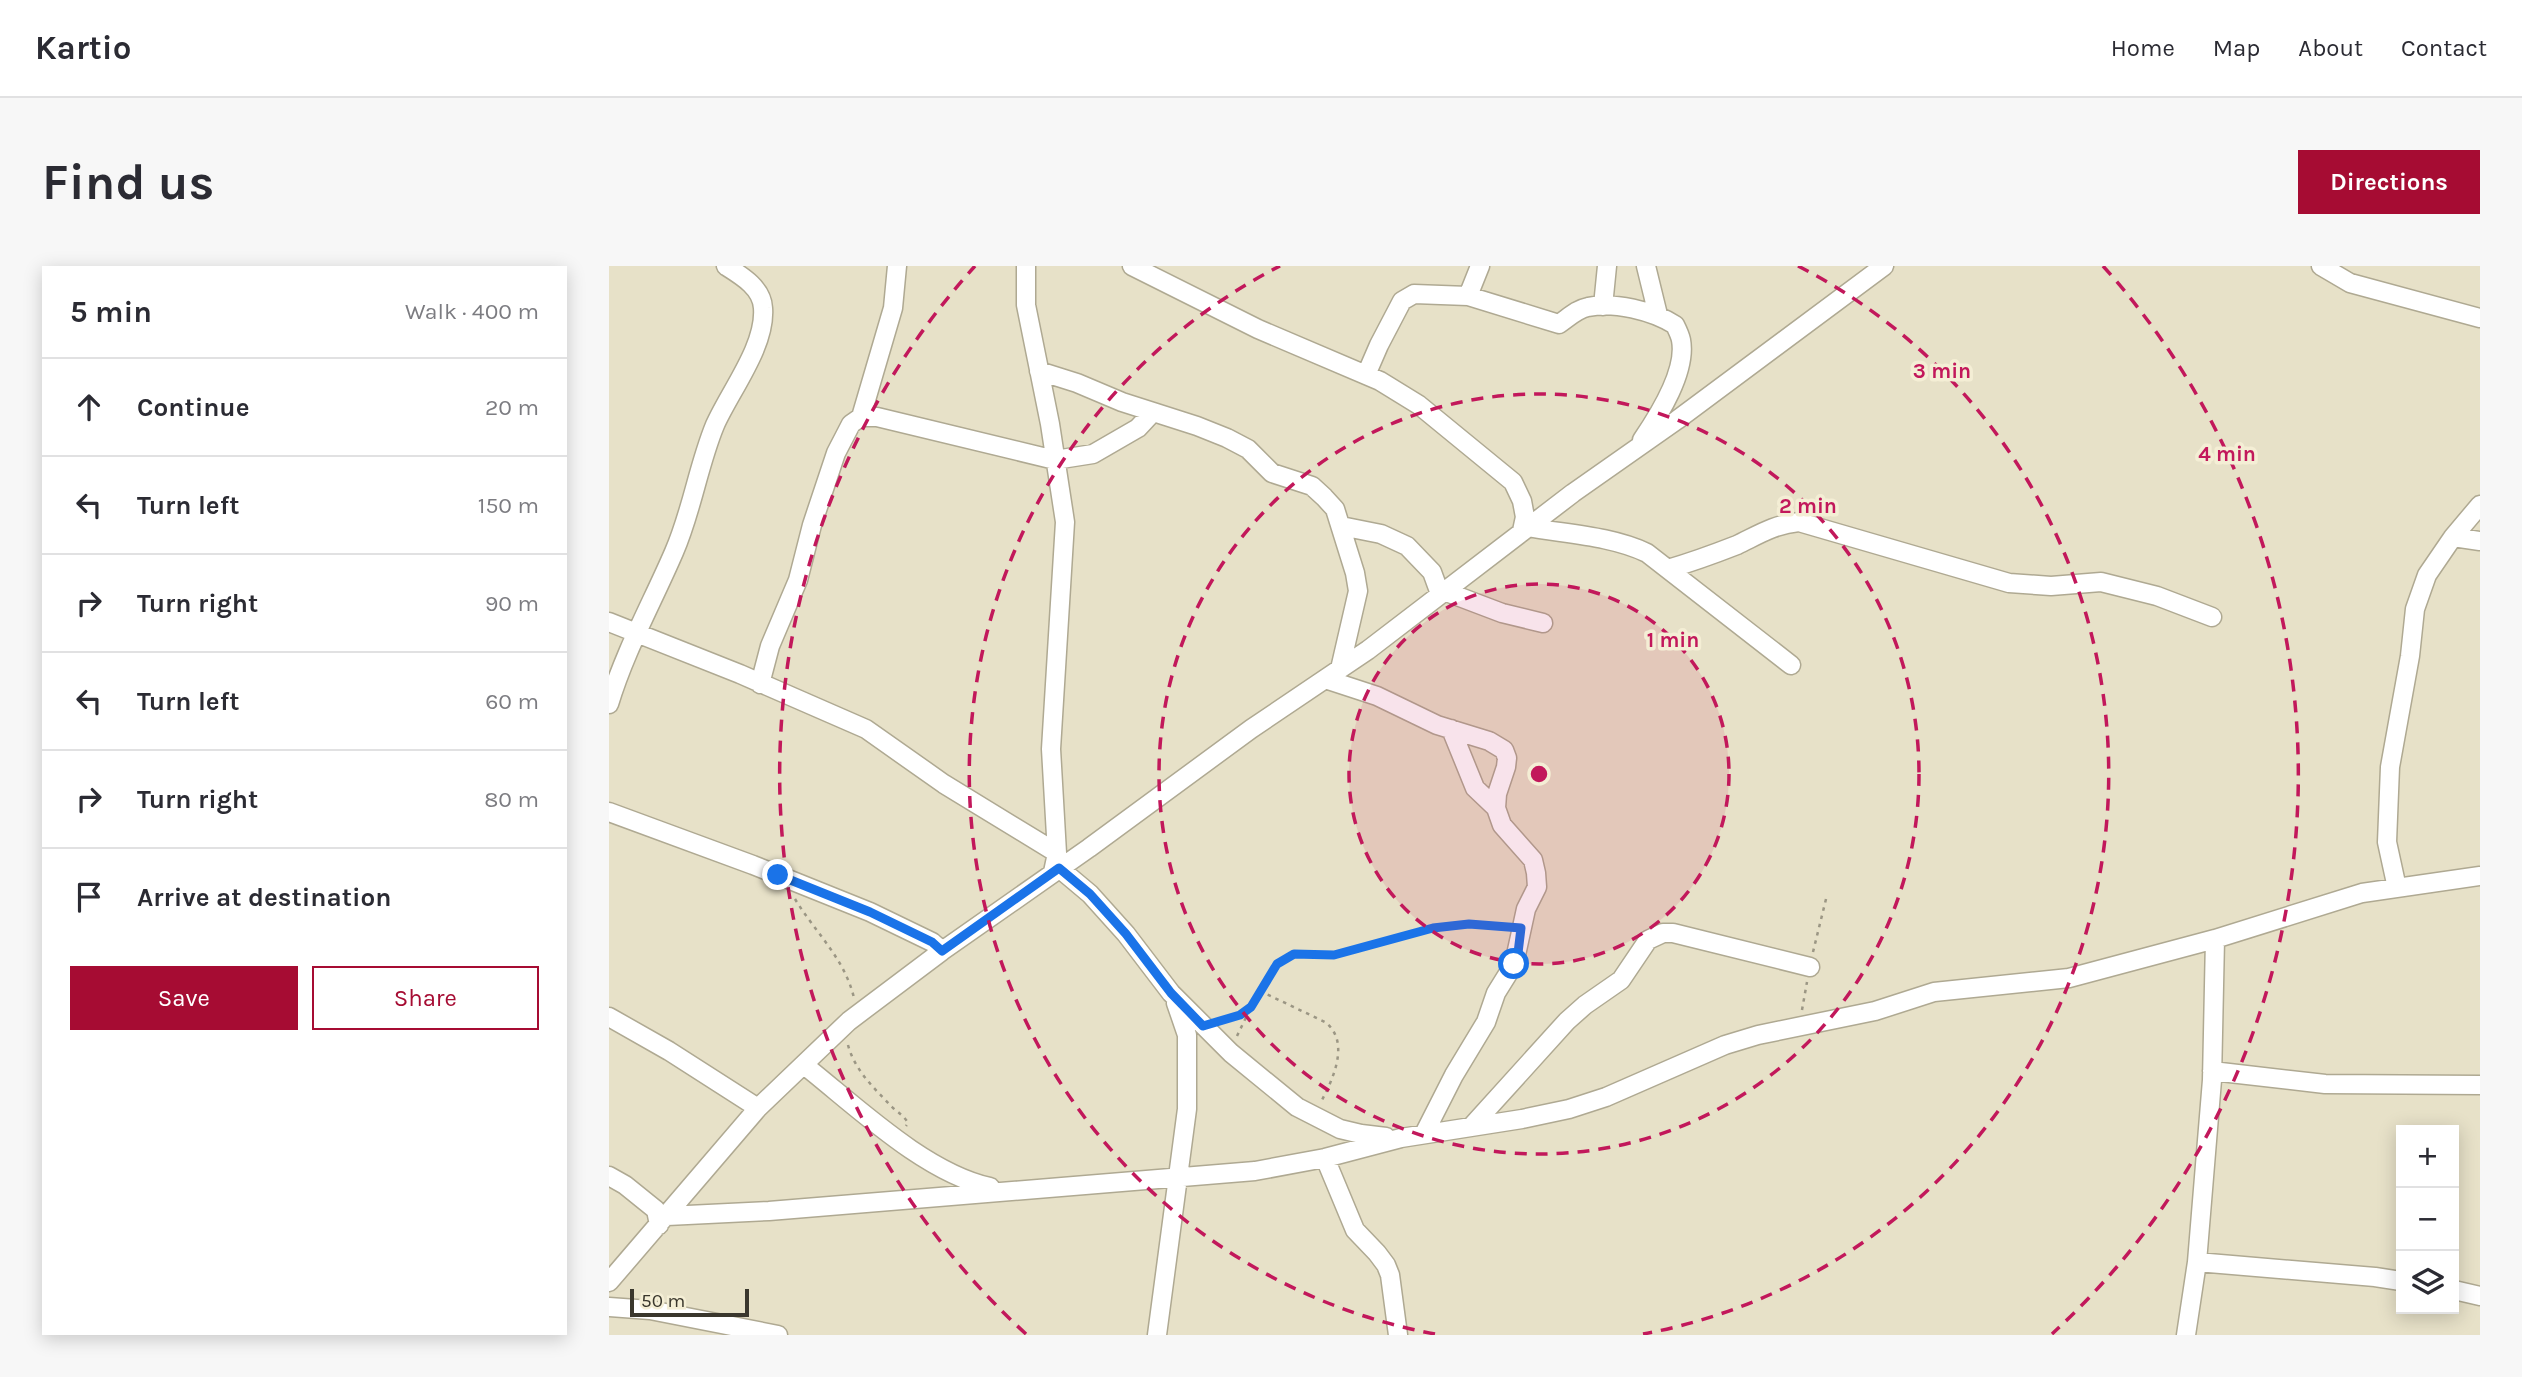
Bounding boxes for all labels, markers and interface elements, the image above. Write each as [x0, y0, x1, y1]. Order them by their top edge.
text: Kartio [35, 29, 131, 67]
text: Home [2111, 34, 2175, 62]
text: Map [2213, 34, 2260, 62]
text: About [2298, 34, 2363, 62]
text: Contact [2401, 34, 2487, 62]
button: Directions [2298, 150, 2480, 214]
text: Find us [42, 154, 214, 211]
text: 5 min [70, 294, 152, 330]
text: Walk · 400 m [405, 298, 539, 325]
text: 3 min [1913, 359, 1971, 383]
icon: ahead [70, 388, 108, 426]
text: Continue [137, 392, 249, 423]
text: 20 m [485, 394, 539, 421]
text: 4 min [2198, 442, 2256, 466]
icon: left [70, 486, 108, 524]
text: Turn left [137, 490, 239, 521]
text: 150 m [478, 492, 539, 519]
text: 2 min [1779, 494, 1837, 518]
icon: right [70, 584, 108, 622]
text: Turn right [137, 588, 258, 619]
text: 90 m [485, 590, 539, 617]
text: 1 min [1647, 628, 1699, 652]
icon: left [70, 682, 108, 720]
text: Turn left [137, 686, 239, 717]
text: 60 m [485, 688, 539, 715]
centre of rings [1527, 762, 1551, 786]
icon: right [70, 780, 108, 818]
text: Turn right [137, 784, 258, 815]
text: 80 m [484, 786, 539, 813]
route end [762, 859, 793, 890]
icon: arrive [70, 878, 108, 916]
text: Arrive at destination [137, 882, 391, 913]
route start [1498, 948, 1529, 979]
button: Save [70, 966, 298, 1030]
button: Share [312, 966, 539, 1030]
map controls [2396, 1125, 2459, 1314]
button: + [2396, 1125, 2459, 1188]
button: − [2396, 1188, 2459, 1251]
button: layers [2396, 1251, 2459, 1314]
scale bar [630, 1286, 749, 1318]
text: 50 m [641, 1290, 685, 1312]

